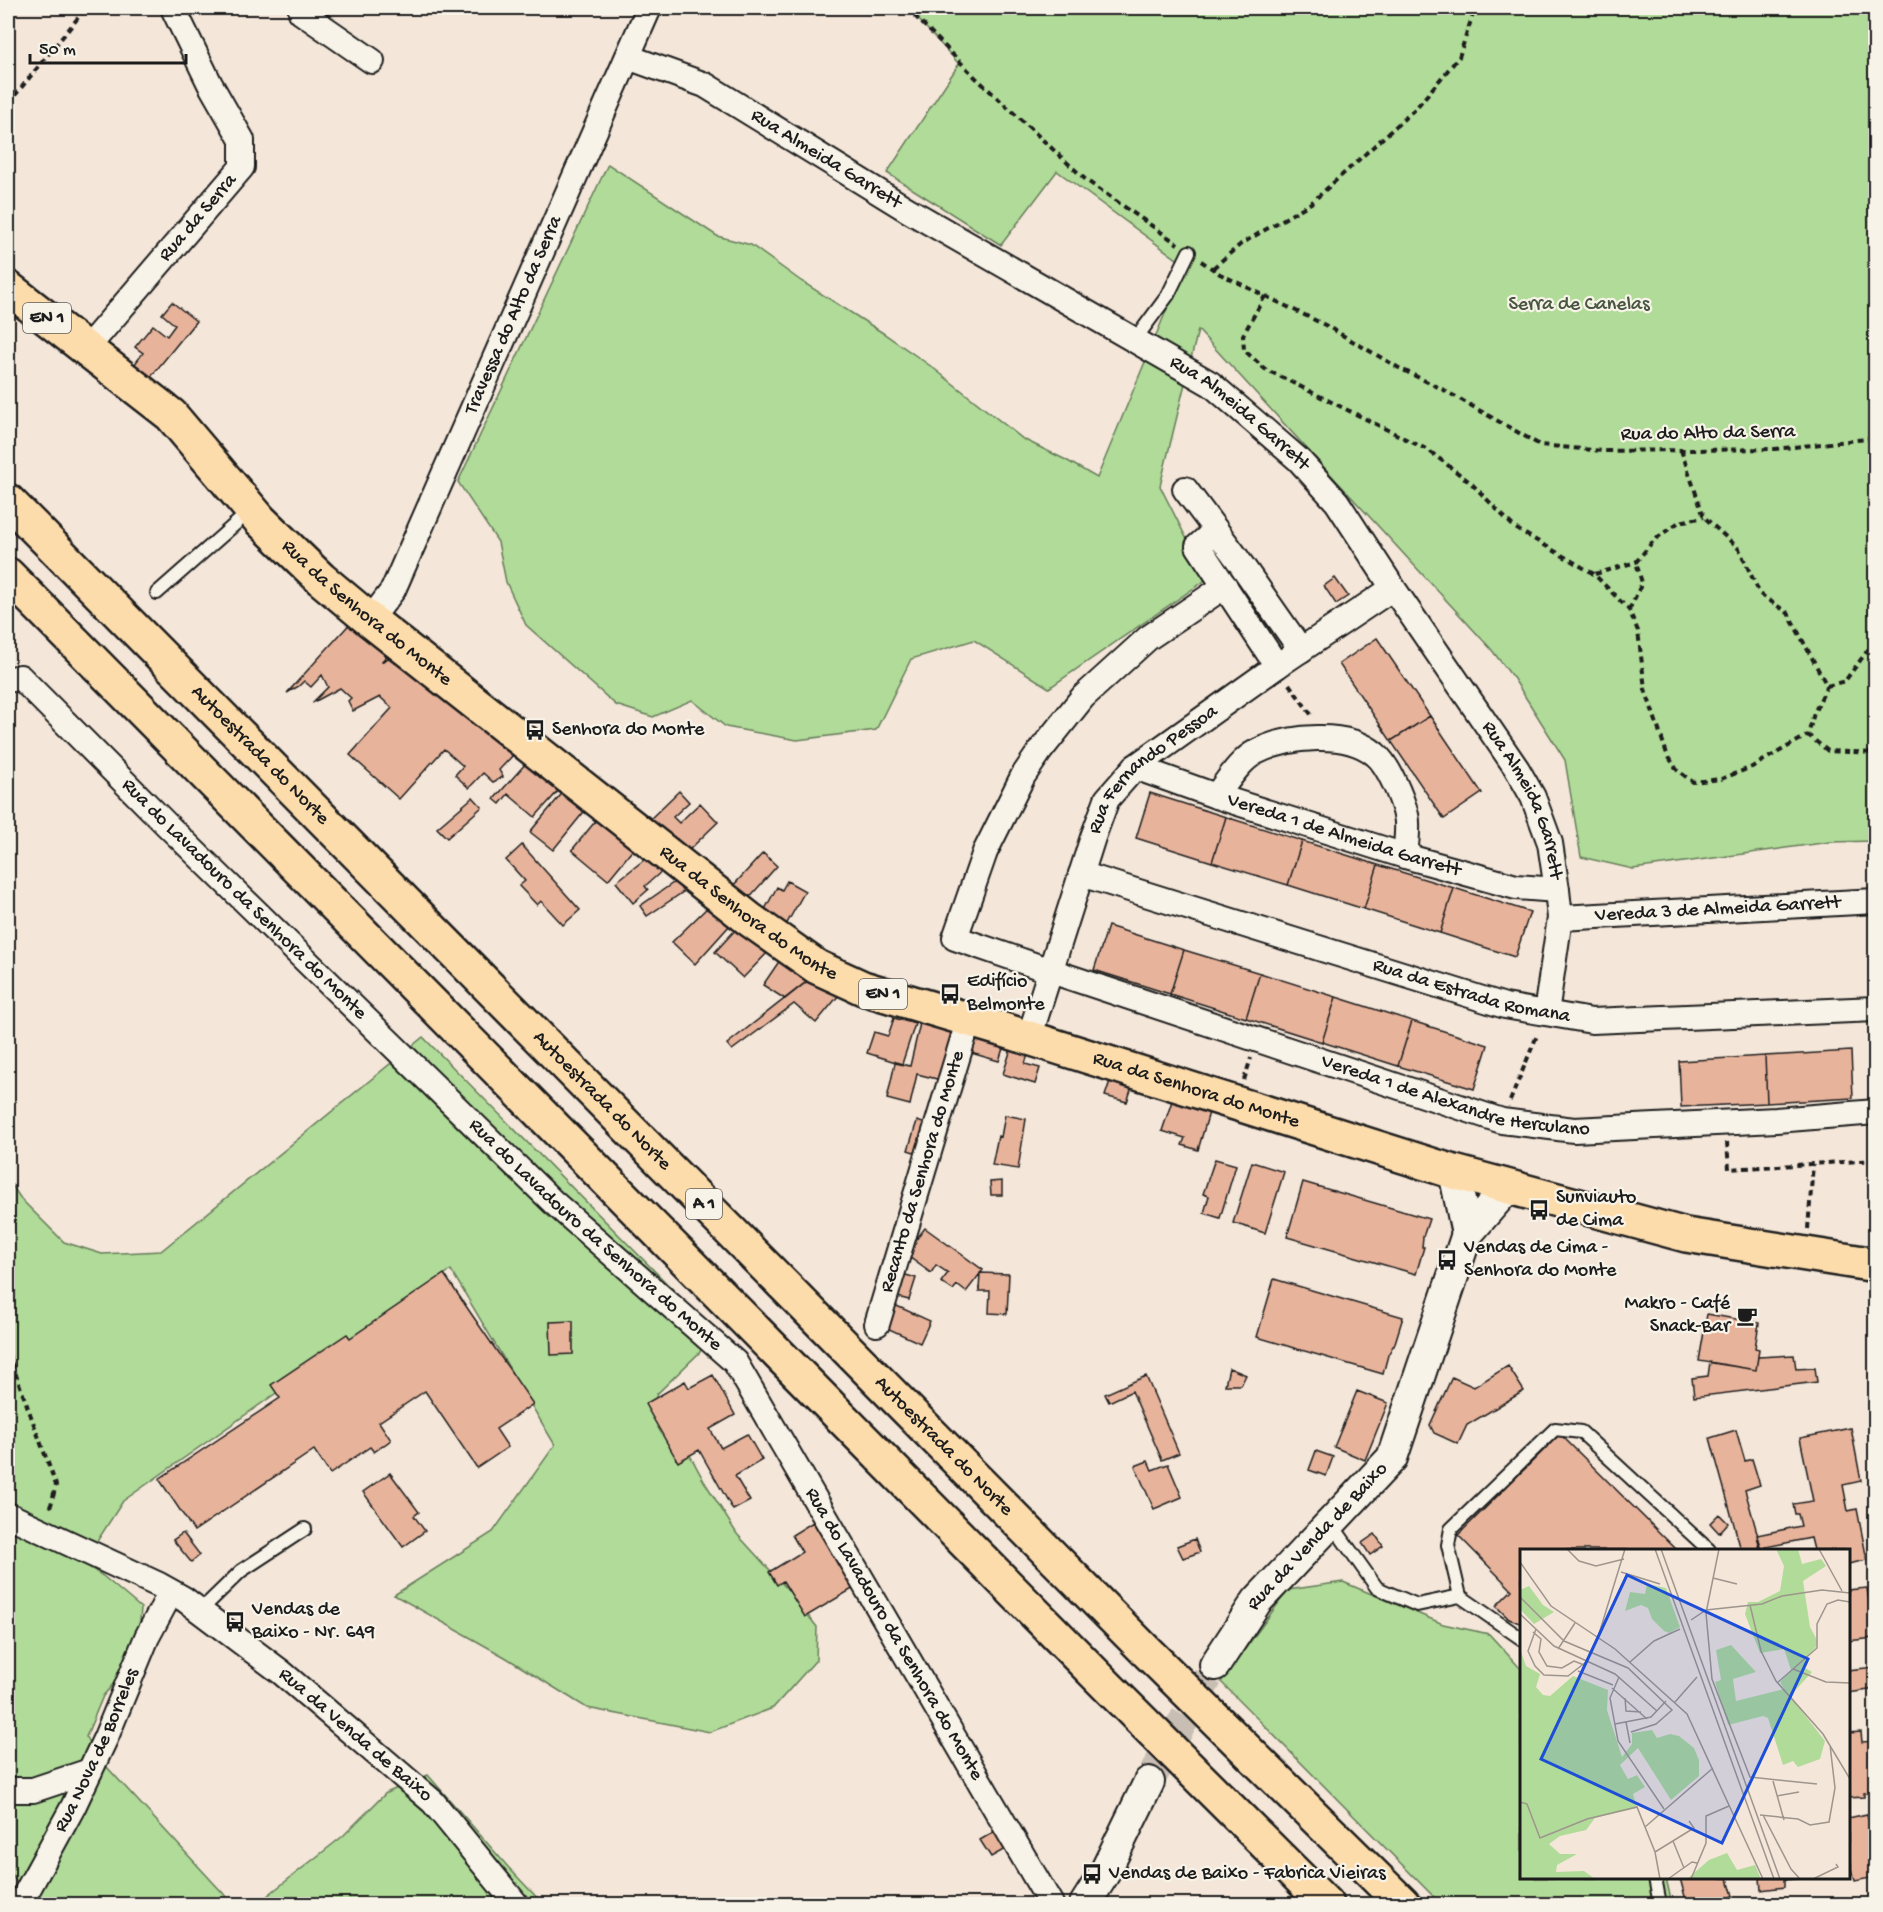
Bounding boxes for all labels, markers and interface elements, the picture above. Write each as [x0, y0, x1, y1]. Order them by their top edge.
scale bar [30, 27, 186, 65]
text: 50 m [39, 40, 76, 61]
street label: Rua Almeida Garrett [746, 104, 907, 216]
street label: Rua da Serra [154, 169, 243, 267]
street label: Travessa do Alto da Serra [460, 212, 568, 419]
park label: Serra de Canelas [1508, 294, 1650, 317]
road number: EN 1 [23, 303, 71, 333]
street label: Rua Almeida Garrett [1165, 351, 1316, 477]
street label: Rua do Alto da Serra [1621, 421, 1796, 447]
street label: Rua da Senhora do Monte [276, 535, 457, 692]
street label: Autoestrada do Norte [186, 681, 334, 831]
street label: Rua Fernando Pessoa [1084, 700, 1223, 837]
street label: Rua Almeida Garrett [1476, 717, 1567, 883]
bus stop icon: Senhora do Monte [523, 718, 547, 742]
place label: Senhora do Monte [552, 719, 705, 742]
street label: Rua do Lavadouro da Senhora do Monte [116, 774, 372, 1025]
street label: Vereda 1 de Almeida Garrett [1223, 788, 1465, 883]
street label: Rua da Senhora do Monte [654, 841, 841, 986]
street label: Vereda 3 de Almeida Garrett [1594, 891, 1843, 928]
street label: Rua da Estrada Romana [1370, 954, 1573, 1029]
place label: Edifício Belmonte [966, 971, 1045, 1017]
road number: EN 1 [859, 979, 907, 1009]
bus stop icon: Edifício Belmonte [938, 982, 962, 1006]
street label: Autoestrada do Norte [528, 1026, 676, 1176]
street label: Recanto da Senhora do Monte [876, 1047, 970, 1295]
street label: Rua da Senhora do Monte [1090, 1047, 1303, 1134]
street label: Vereda 1 de Alexandre Herculano [1317, 1050, 1590, 1142]
street label: Rua do Lavadouro da Senhora do Monte [464, 1114, 727, 1357]
place label: Sunviauto de Cima [1556, 1187, 1636, 1233]
road number: A 1 [686, 1189, 722, 1219]
bus stop icon: Sunviauto de Cima [1527, 1198, 1551, 1222]
place label: Vendas de Cima - Senhora do Monte [1463, 1237, 1617, 1283]
bus stop icon: Vendas de Cima - Senhora do Monte [1435, 1248, 1459, 1272]
place label: Makro - Café Snack-Bar [1625, 1293, 1732, 1339]
cafe icon: Makro - Café Snack-Bar [1735, 1304, 1759, 1328]
street label: Autoestrada do Norte [869, 1372, 1018, 1522]
street label: Rua da Venda de Baixo [1242, 1458, 1393, 1615]
street label: Rua do Lavadouro da Senhora do Monte [800, 1484, 988, 1785]
inset map [1520, 1549, 1850, 1879]
place label: Vendas de Baixo - Nr. 649 [251, 1599, 375, 1645]
bus stop icon: Vendas de Baixo - Nr. 649 [223, 1610, 247, 1634]
street label: Rua da Venda de Baixo [273, 1663, 437, 1808]
street label: Rua Nova de Borreles [50, 1664, 145, 1837]
bus stop icon: Vendas de Baixo - Fabrica Vieiras [1080, 1862, 1104, 1886]
place label: Vendas de Baixo - Fabrica Vieiras [1108, 1863, 1386, 1886]

